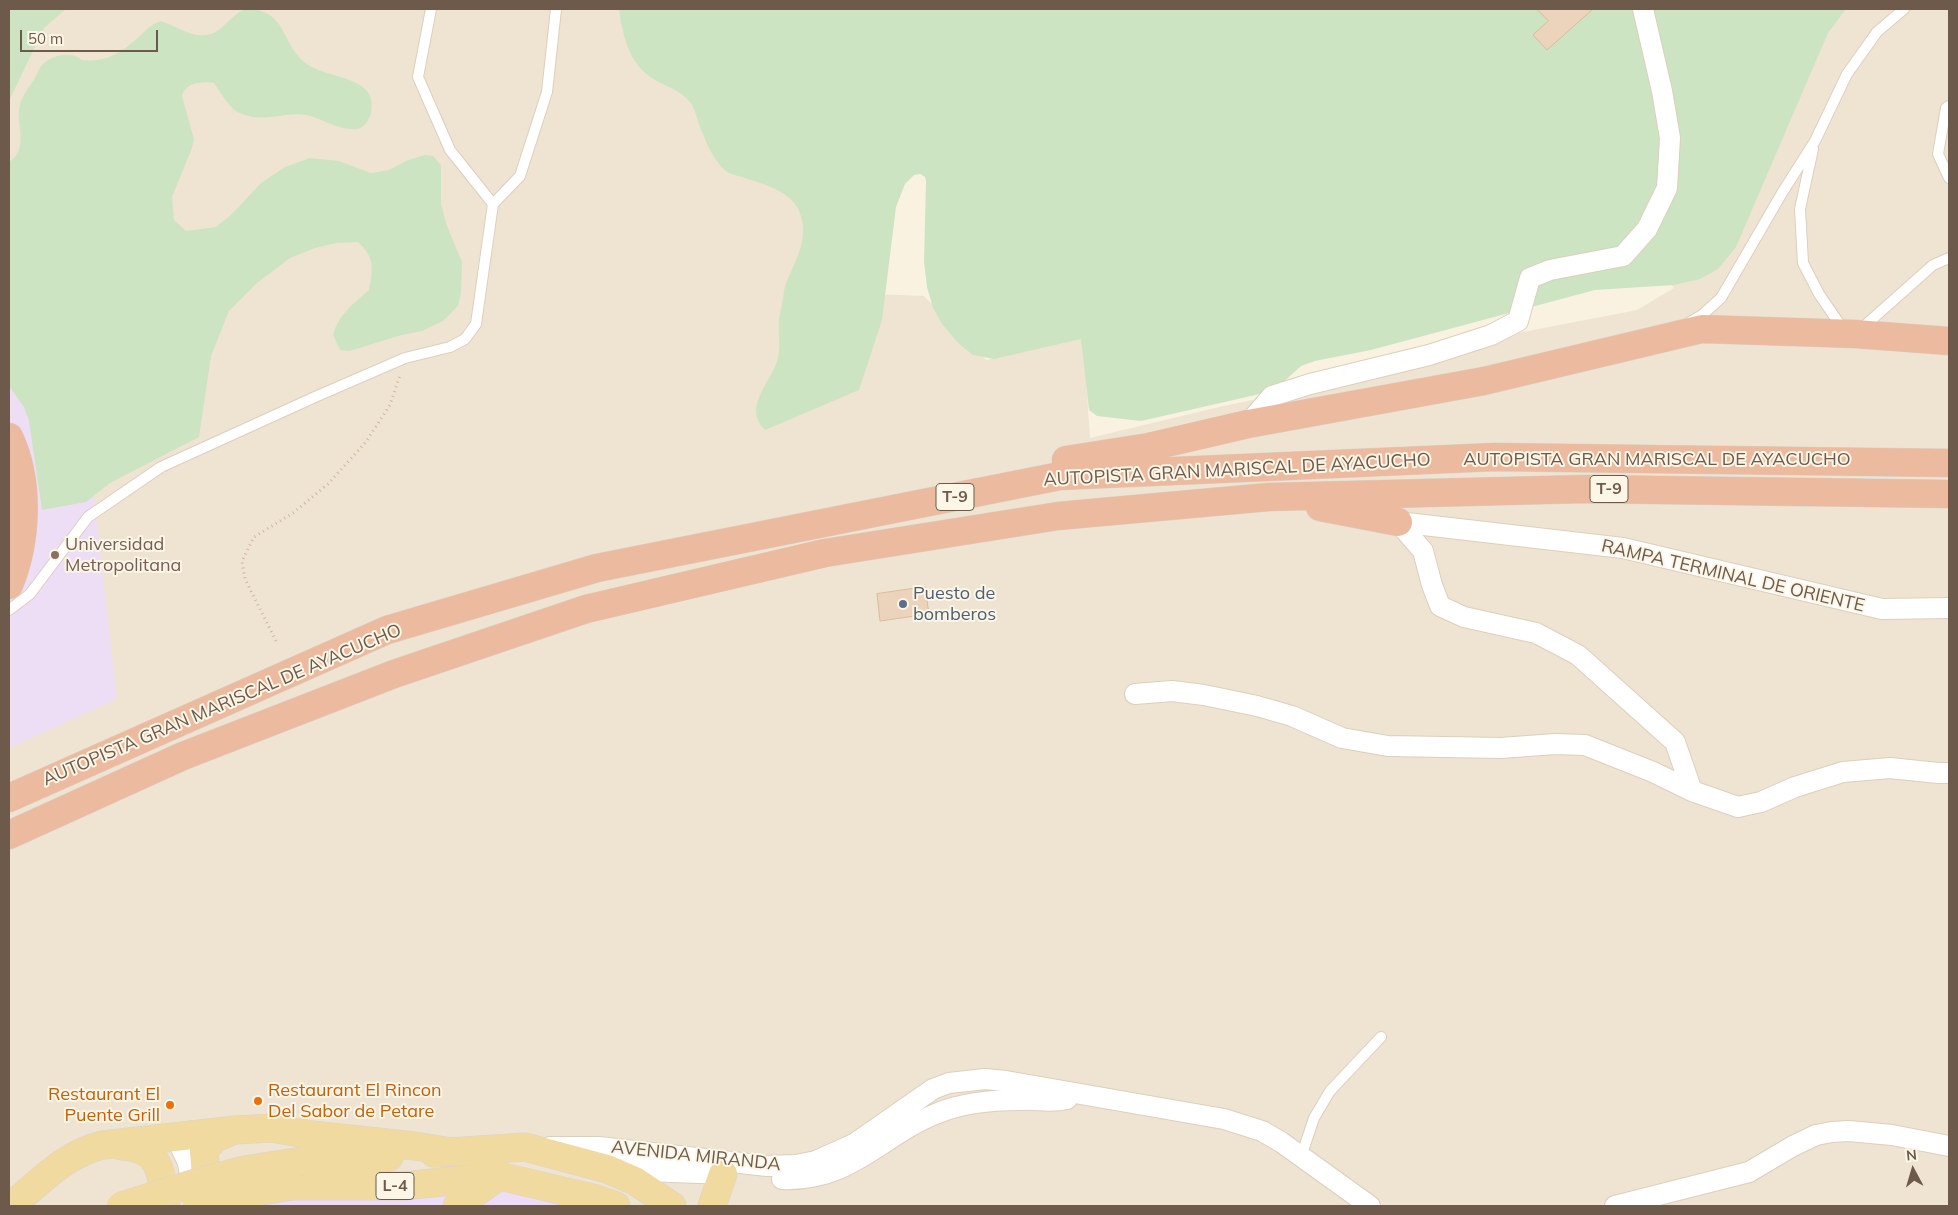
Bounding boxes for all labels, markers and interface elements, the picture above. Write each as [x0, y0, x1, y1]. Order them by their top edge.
scale bar [22, 20, 160, 52]
text: 50 m [28, 29, 63, 48]
street label: AUTOPISTA GRAN MARISCAL DE AYACUCHO [1043, 449, 1431, 491]
street label: AUTOPISTA GRAN MARISCAL DE AYACUCHO [1463, 449, 1851, 471]
road number: T-9 [1590, 476, 1628, 502]
road number: T-9 [936, 484, 974, 511]
place label: Universidad Metropolitana [65, 534, 181, 576]
street label: RAMPA TERMINAL DE ORIENTE [1599, 535, 1867, 617]
marker: Universidad Metropolitana [49, 549, 61, 561]
place label: Puesto de bomberos [913, 583, 996, 626]
marker: Puesto de bomberos [897, 598, 909, 610]
street label: AUTOPISTA GRAN MARISCAL DE AYACUCHO [39, 619, 405, 791]
place label: Restaurant El Rincon Del Sabor de Petare [268, 1080, 442, 1122]
place label: Restaurant El Puente Grill [48, 1084, 160, 1126]
marker: Restaurant El Rincon Del Sabor de Petare [252, 1095, 264, 1107]
marker: Restaurant El Puente Grill [164, 1099, 176, 1111]
street label: AVENIDA MIRANDA [610, 1136, 782, 1176]
north arrow [1888, 1145, 1938, 1195]
text: N [1905, 1146, 1918, 1165]
road number: L-4 [376, 1172, 414, 1200]

